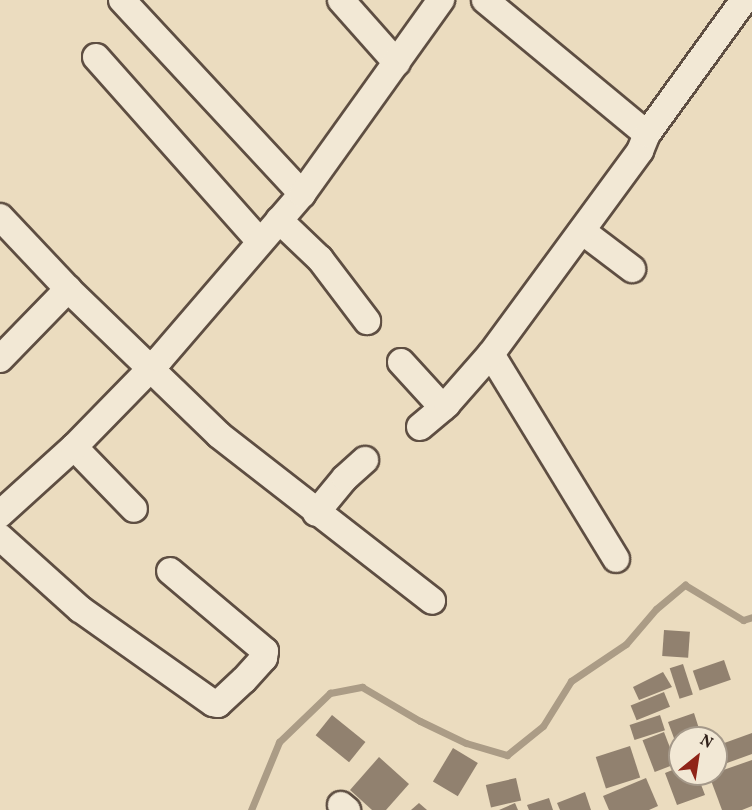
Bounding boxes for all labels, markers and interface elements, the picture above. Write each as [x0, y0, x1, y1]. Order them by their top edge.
north arrow [668, 726, 728, 786]
text: N [695, 730, 717, 755]

